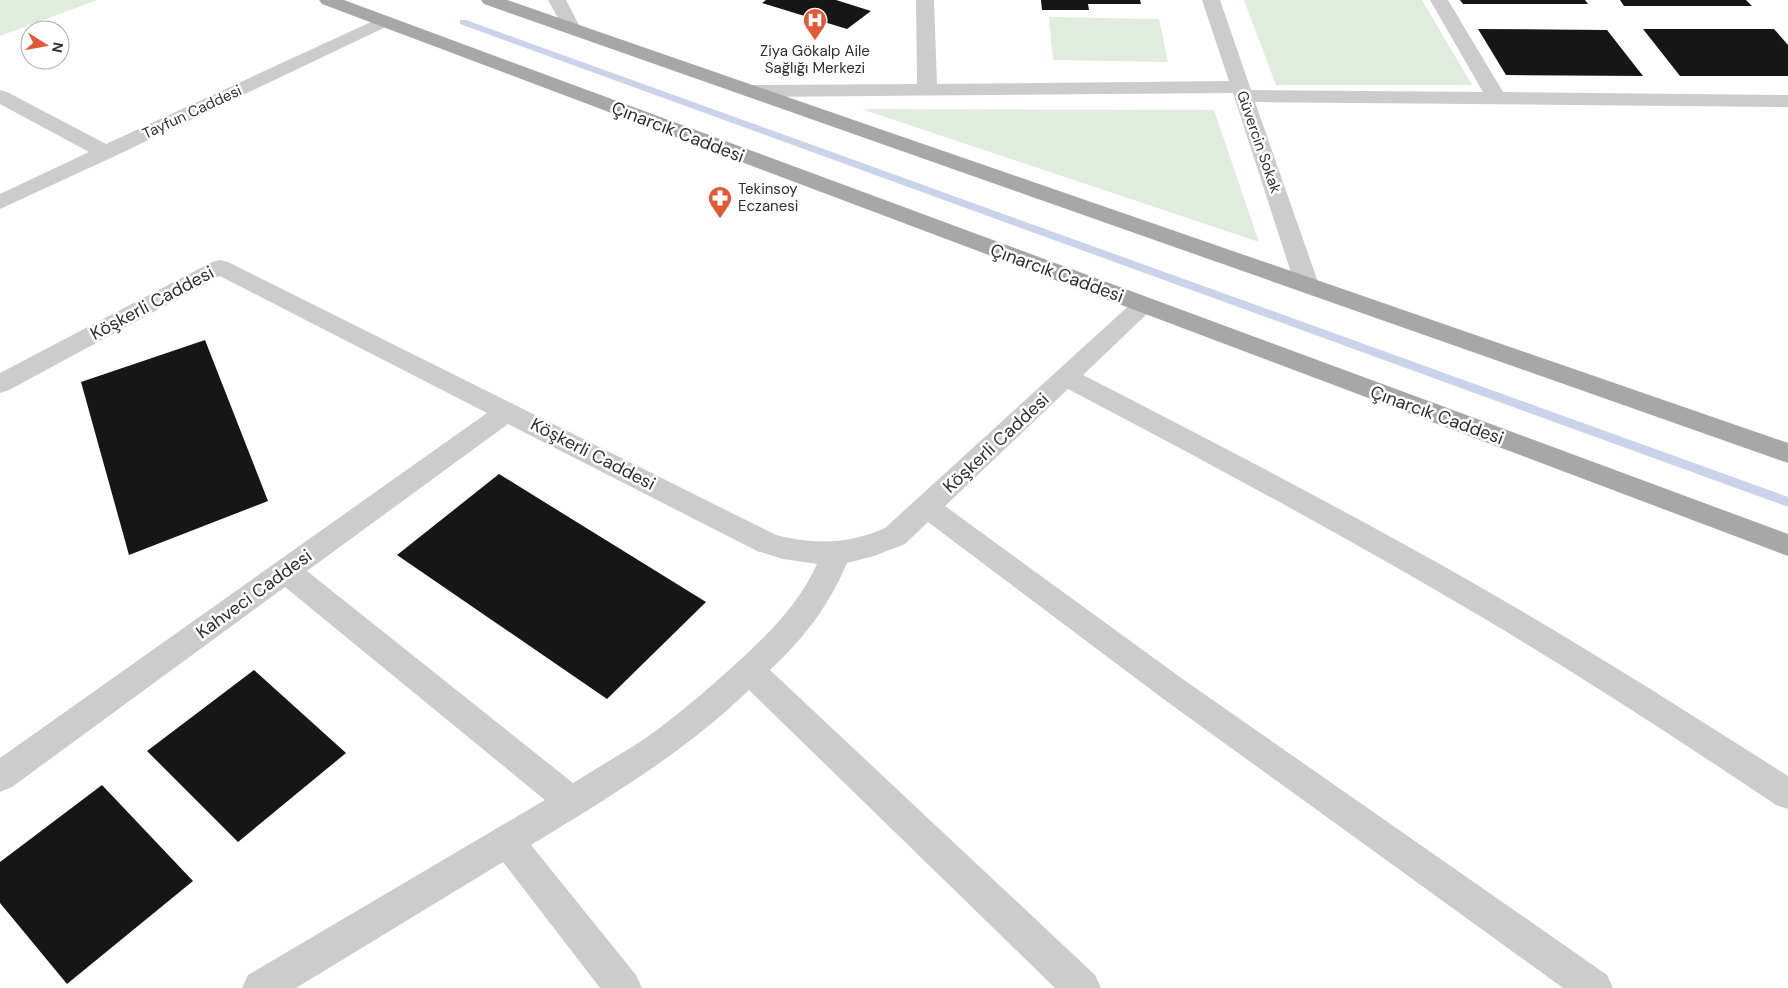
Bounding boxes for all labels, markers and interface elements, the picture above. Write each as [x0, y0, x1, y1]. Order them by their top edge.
hospital icon: Ziya Gökalp Aile Sağlığı Merkezi [802, 7, 828, 41]
north arrow [20, 20, 70, 70]
text: N [48, 41, 68, 54]
place label: Ziya Gökalp Aile Sağlığı Merkezi [760, 41, 870, 78]
street label: Tayfun Caddesi [139, 80, 245, 144]
street label: Güvercin Sokak [1232, 88, 1286, 196]
street label: Çınarcık Caddesi [608, 96, 748, 168]
place label: Tekinsoy Eczanesi [738, 179, 798, 216]
pharmacy icon: Tekinsoy Eczanesi [707, 185, 733, 219]
street label: Çınarcık Caddesi [987, 238, 1127, 308]
street label: Köşkerli Caddesi [86, 260, 218, 346]
street label: Çınarcık Caddesi [1367, 380, 1507, 450]
street label: Köşkerli Caddesi [938, 388, 1054, 498]
street label: Köşkerli Caddesi [527, 412, 659, 496]
street label: Kahveci Caddesi [191, 544, 317, 644]

